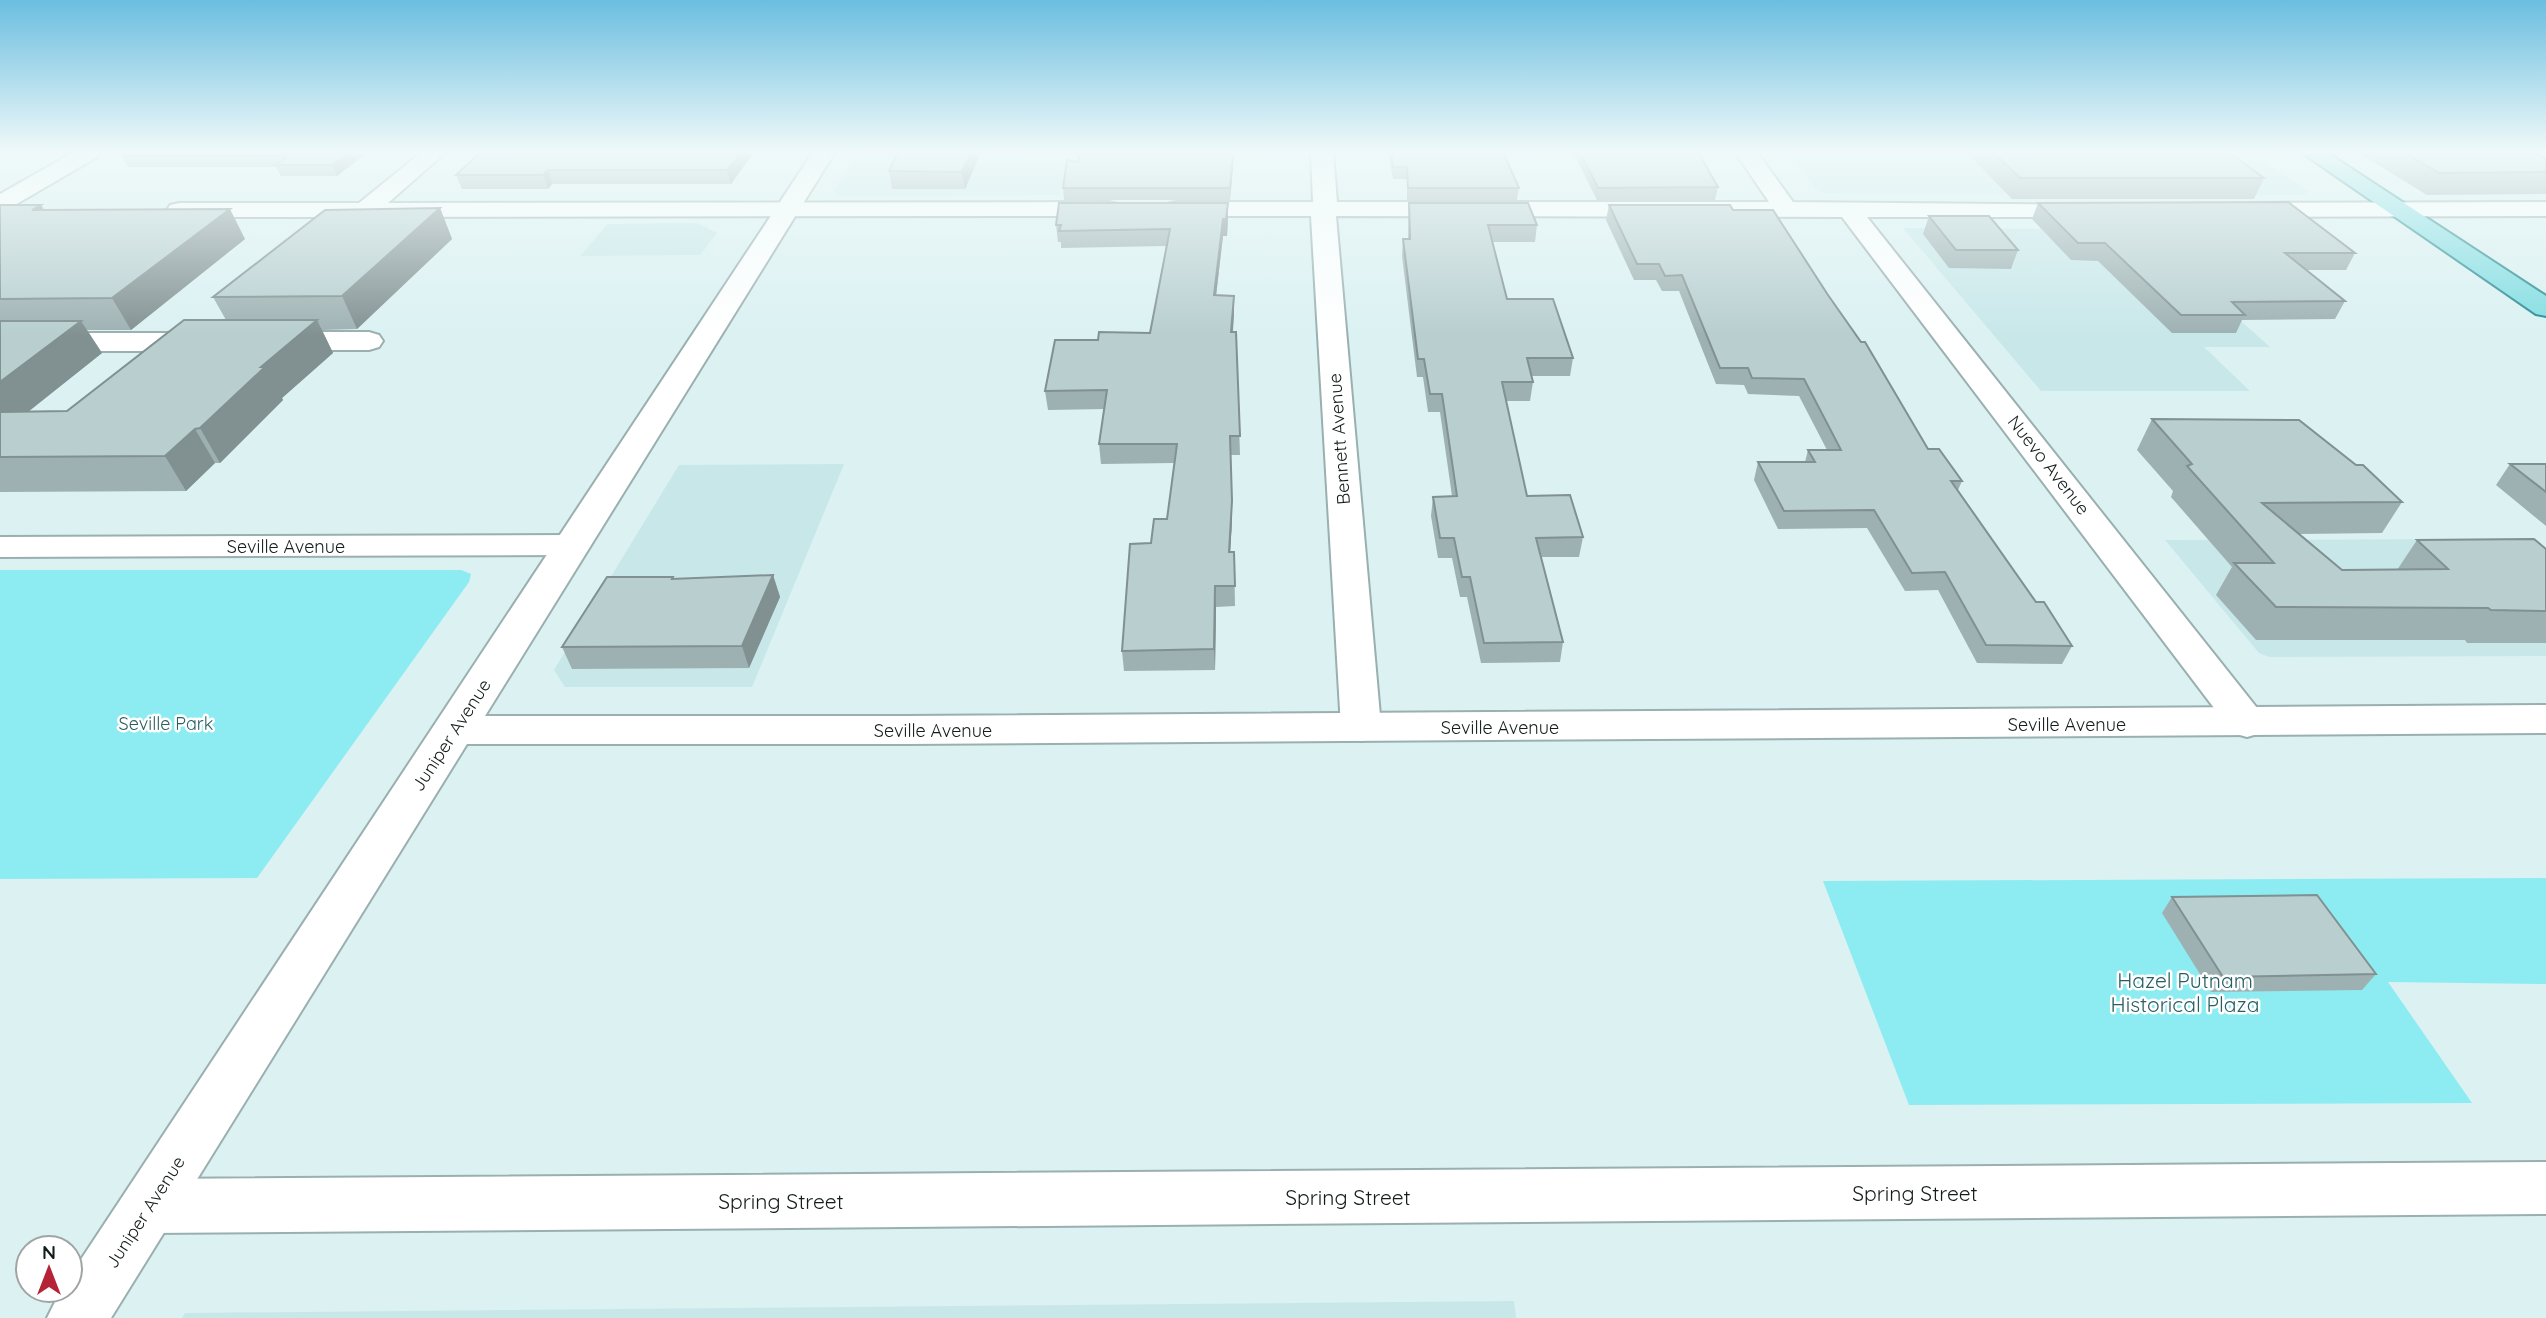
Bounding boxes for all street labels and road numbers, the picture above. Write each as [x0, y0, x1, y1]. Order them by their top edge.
street label: Bennett Avenue [1323, 373, 1355, 505]
street label: Nuevo Avenue [2003, 411, 2095, 519]
street label: Seville Avenue [227, 535, 345, 558]
street label: Juniper Avenue [406, 675, 496, 795]
street label: Seville Avenue [2008, 713, 2126, 736]
street label: Seville Avenue [1441, 716, 1559, 739]
street label: Seville Avenue [874, 719, 992, 742]
street label: Juniper Avenue [100, 1152, 190, 1272]
street label: Spring Street [1852, 1180, 1978, 1206]
street label: Spring Street [1285, 1184, 1411, 1210]
street label: Spring Street [718, 1188, 844, 1214]

